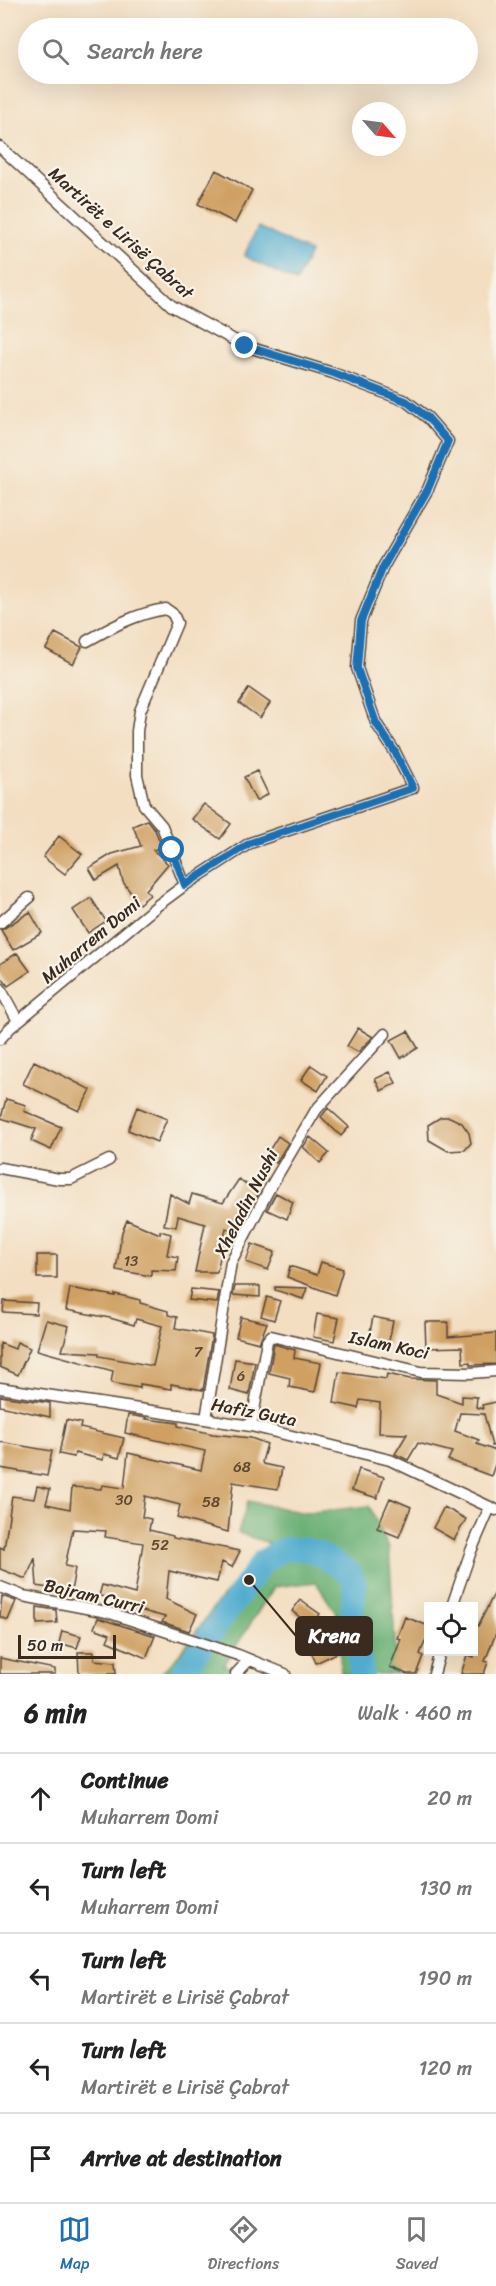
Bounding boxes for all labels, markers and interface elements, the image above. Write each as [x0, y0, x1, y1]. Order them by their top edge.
search box [18, 18, 478, 84]
text: Search here [87, 32, 203, 71]
icon: search [39, 35, 72, 68]
north arrow [352, 102, 406, 156]
street label: Martirët e Lirisë Çabrat [41, 158, 202, 308]
route end [231, 332, 257, 358]
route start [158, 836, 184, 862]
street label: Muharrem Domi [33, 887, 149, 992]
street label: Xheladin Nushi [204, 1142, 288, 1264]
house number: 13 [124, 1248, 138, 1274]
street label: Islam Koci [345, 1321, 433, 1369]
house number: 7 [194, 1339, 204, 1365]
house number: 6 [237, 1363, 245, 1389]
street label: Hafiz Guta [209, 1388, 299, 1436]
house number: 68 [233, 1454, 251, 1480]
house number: 30 [115, 1487, 133, 1513]
house number: 58 [202, 1489, 220, 1515]
house number: 52 [151, 1532, 169, 1558]
street label: Bajram Curri [41, 1569, 148, 1623]
map controls [424, 1602, 478, 1656]
button: locate [424, 1602, 478, 1656]
callout: Krena [296, 1617, 372, 1655]
text: Krena [307, 1619, 361, 1654]
text: 50 m [27, 1631, 63, 1660]
scale bar [18, 1632, 116, 1660]
text: 6 min [24, 1690, 87, 1736]
text: Walk · 460 m [357, 1696, 472, 1731]
text: Continue [81, 1761, 169, 1800]
text: 20 m [427, 1781, 472, 1816]
icon: ahead [24, 1782, 57, 1815]
text: Muharrem Domi [81, 1800, 218, 1835]
text: Turn left [81, 1851, 166, 1890]
text: 130 m [419, 1871, 472, 1906]
icon: left [24, 1872, 57, 1905]
text: Muharrem Domi [81, 1890, 218, 1925]
text: Turn left [81, 1941, 166, 1980]
text: 190 m [418, 1961, 472, 1996]
icon: left [24, 1962, 57, 1995]
text: Martirët e Lirisë Çabrat [81, 1980, 289, 2015]
text: Turn left [81, 2031, 166, 2070]
text: 120 m [419, 2051, 472, 2086]
icon: left [24, 2052, 57, 2085]
text: Martirët e Lirisë Çabrat [81, 2070, 289, 2105]
text: Arrive at destination [81, 2139, 282, 2178]
icon: arrive [24, 2142, 57, 2175]
tab: Map [58, 2213, 91, 2278]
tab: Directions [208, 2213, 279, 2278]
tab: Saved [396, 2213, 438, 2278]

